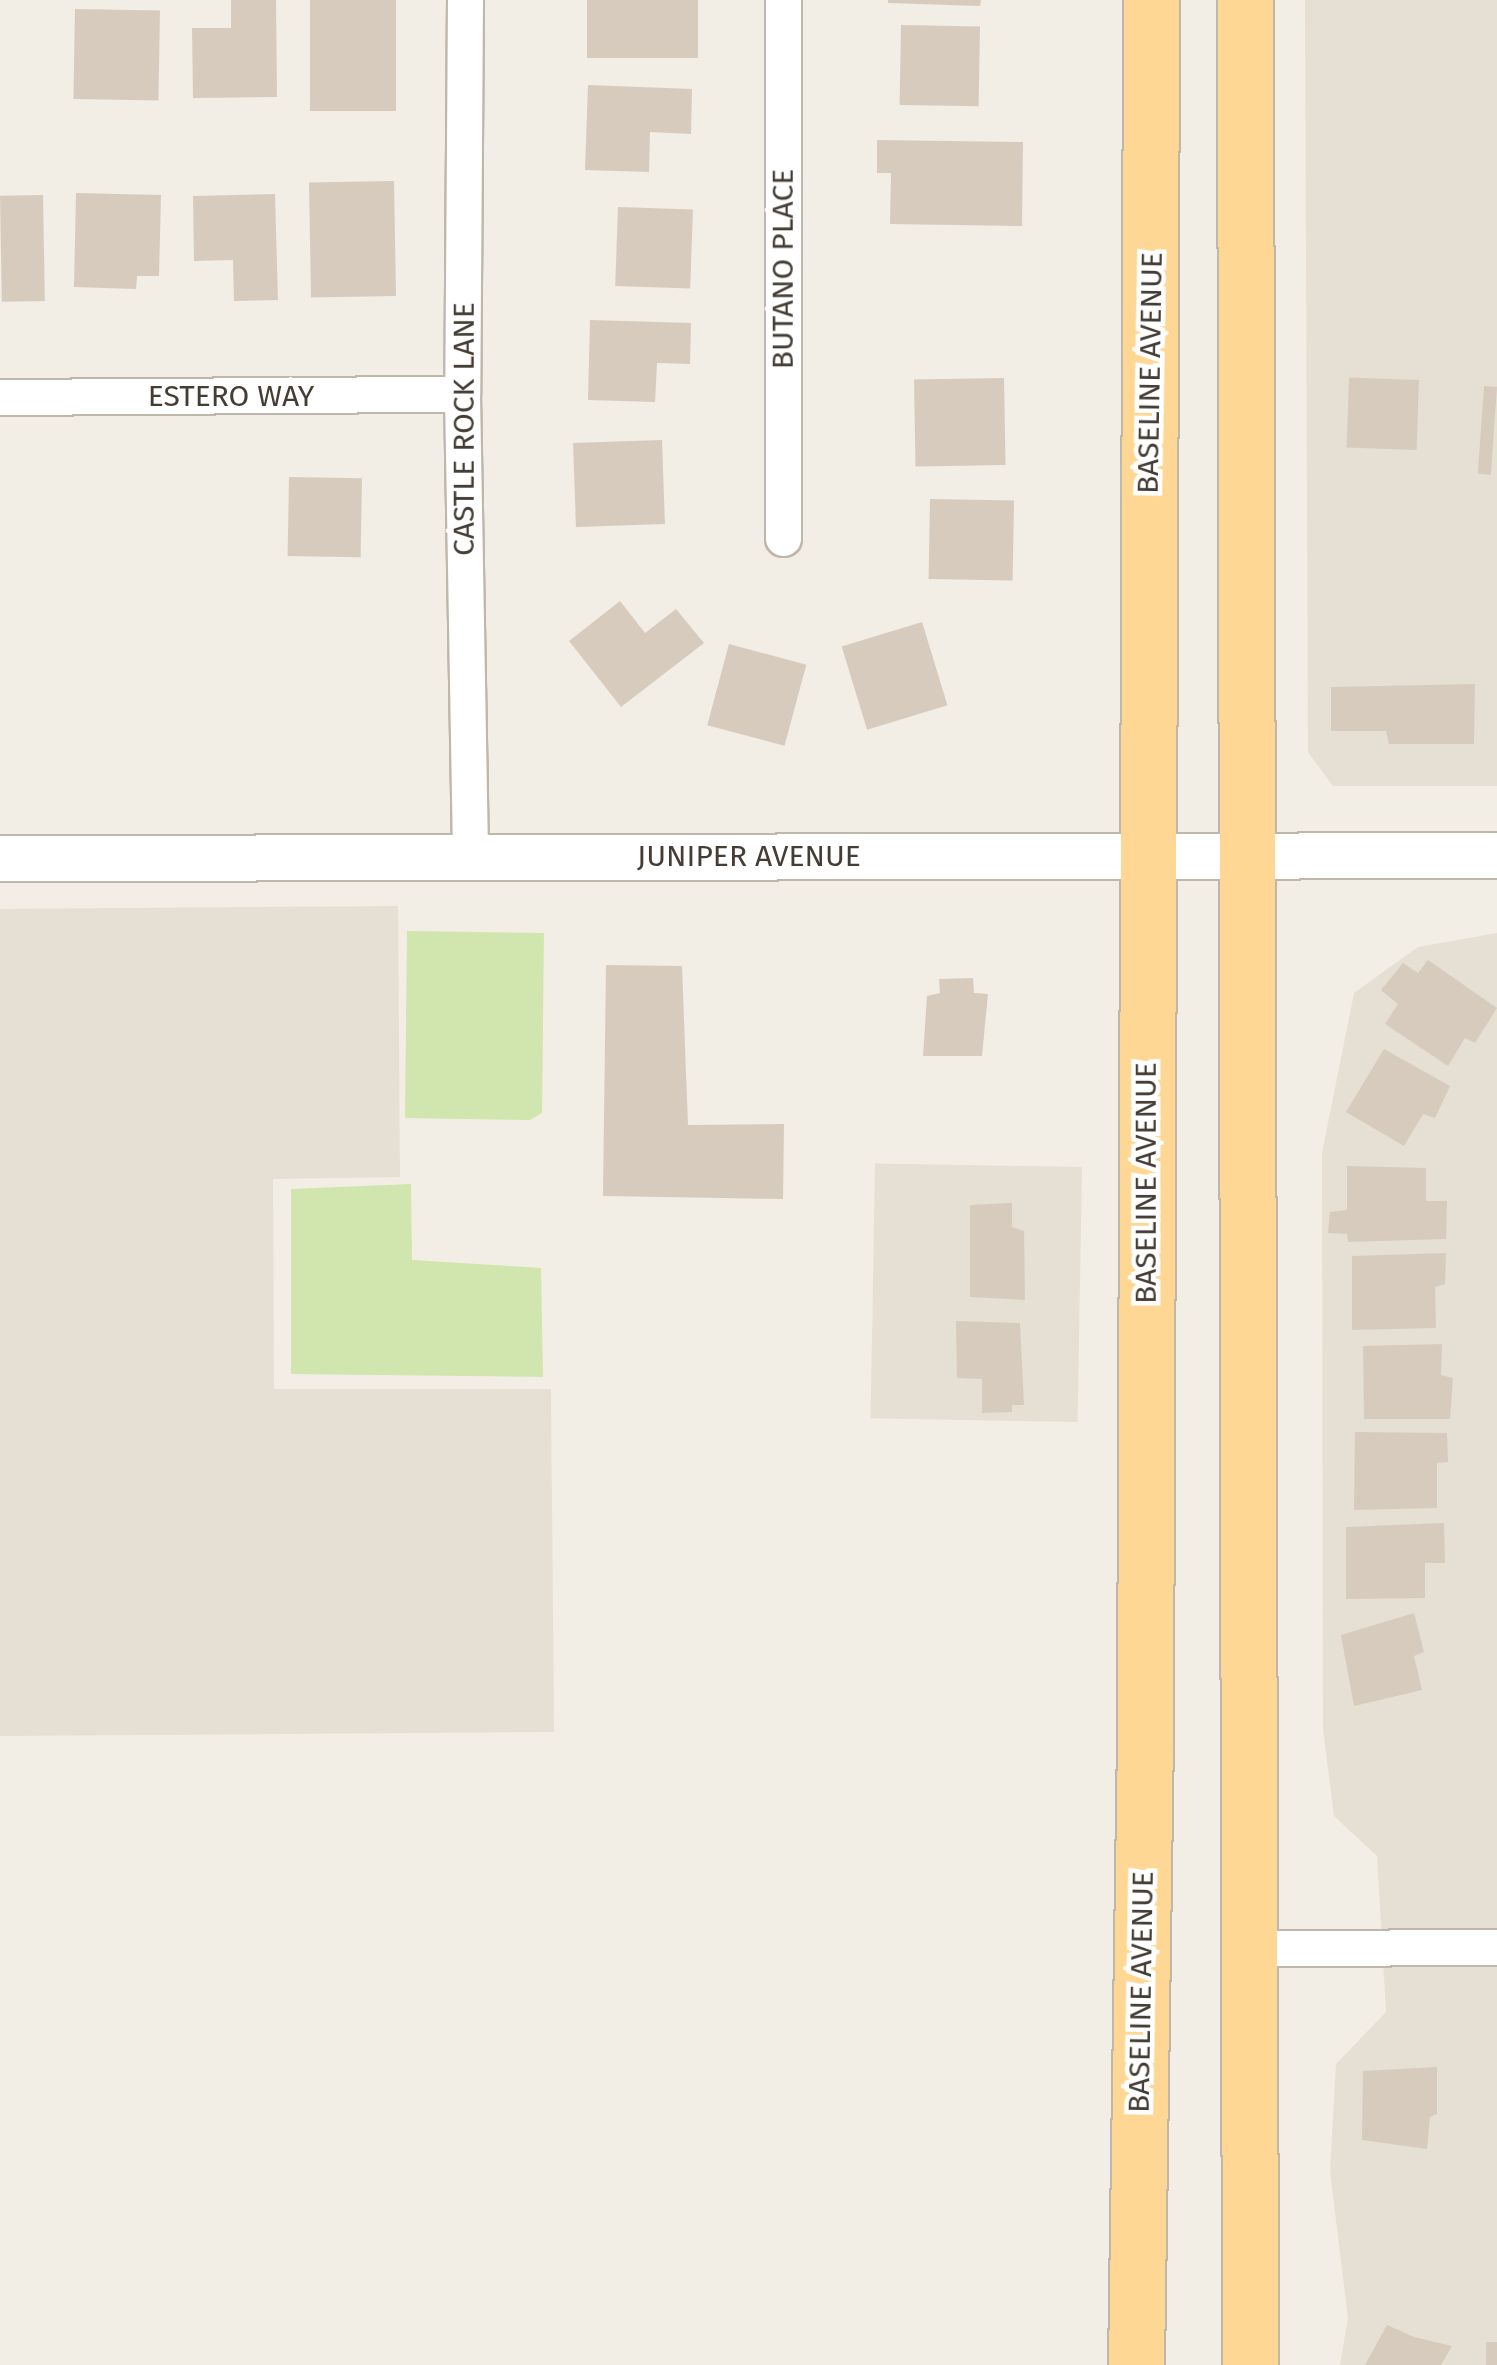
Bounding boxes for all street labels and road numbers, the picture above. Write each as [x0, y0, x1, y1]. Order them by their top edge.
street label: BUTANO PLACE [765, 169, 801, 369]
street label: BASELINE AVENUE [1130, 252, 1170, 494]
street label: CASTLE ROCK LANE [446, 302, 482, 556]
street label: ESTERO WAY [148, 378, 314, 414]
street label: JUNIPER AVENUE [637, 838, 861, 874]
street label: BASELINE AVENUE [1128, 1062, 1164, 1304]
street label: BASELINE AVENUE [1121, 1871, 1161, 2113]

